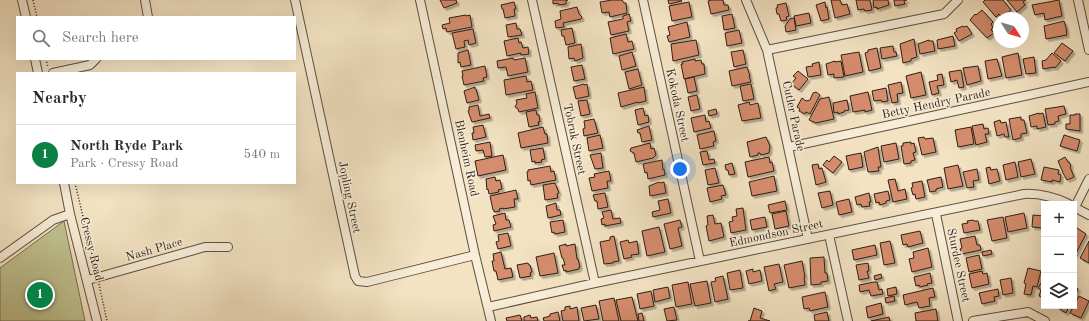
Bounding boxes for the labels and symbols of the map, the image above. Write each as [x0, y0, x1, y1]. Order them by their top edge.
north arrow [993, 12, 1029, 48]
street label: Kokoda Street [663, 67, 691, 143]
street label: Cutler Parade [780, 80, 806, 153]
street label: Betty Hendry Parade [881, 87, 992, 121]
street label: Tobruk Street [561, 102, 587, 176]
street label: Blenheim Road [452, 119, 480, 198]
your location [670, 159, 690, 179]
street label: Jopling Street [336, 160, 363, 234]
street label: Cressy Road [77, 216, 105, 282]
street label: Edmondson Street [728, 218, 824, 250]
street label: Sturdee Street [944, 227, 972, 303]
street label: Nash Place [125, 236, 184, 264]
pin: 1 [27, 280, 53, 310]

